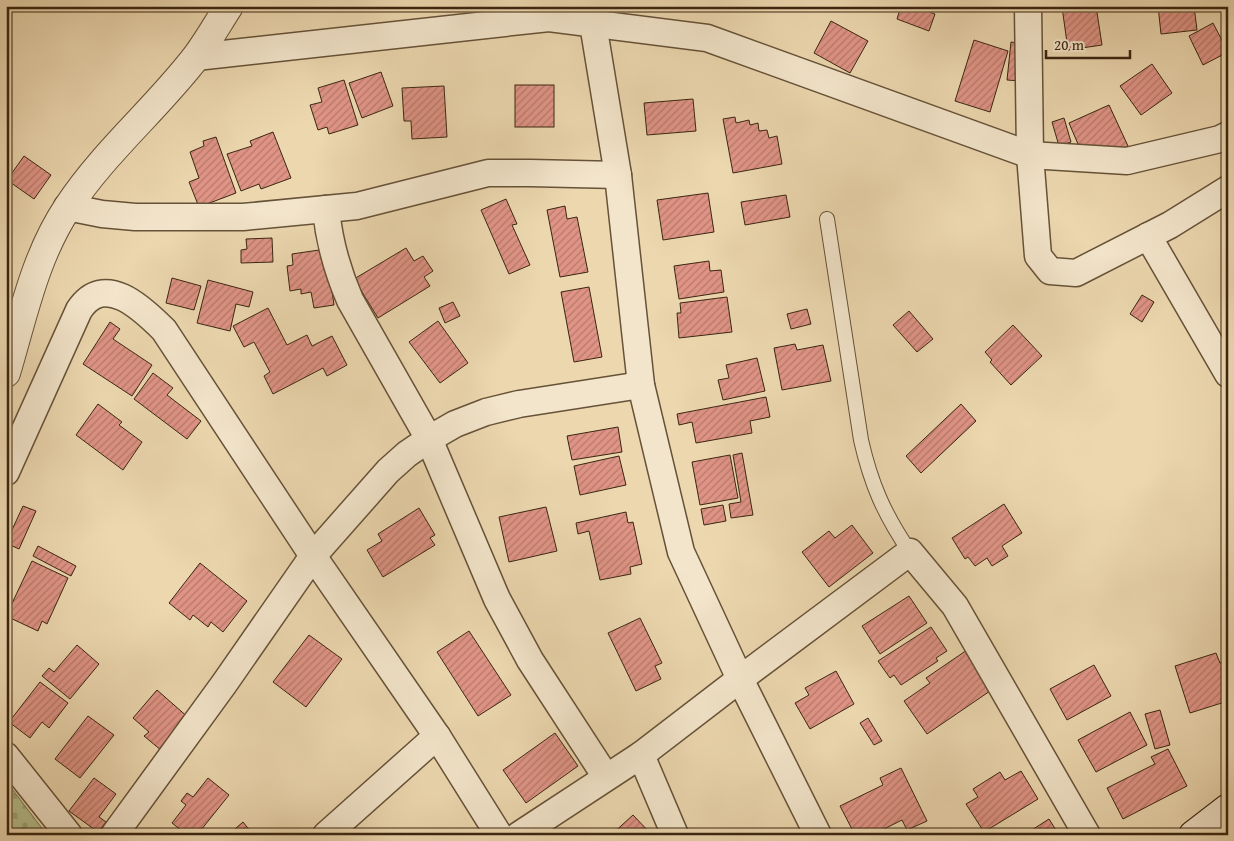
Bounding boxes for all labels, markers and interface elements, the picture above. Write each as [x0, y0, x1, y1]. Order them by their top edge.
scale bar [1046, 28, 1130, 60]
text: 20 m [1054, 34, 1085, 55]

